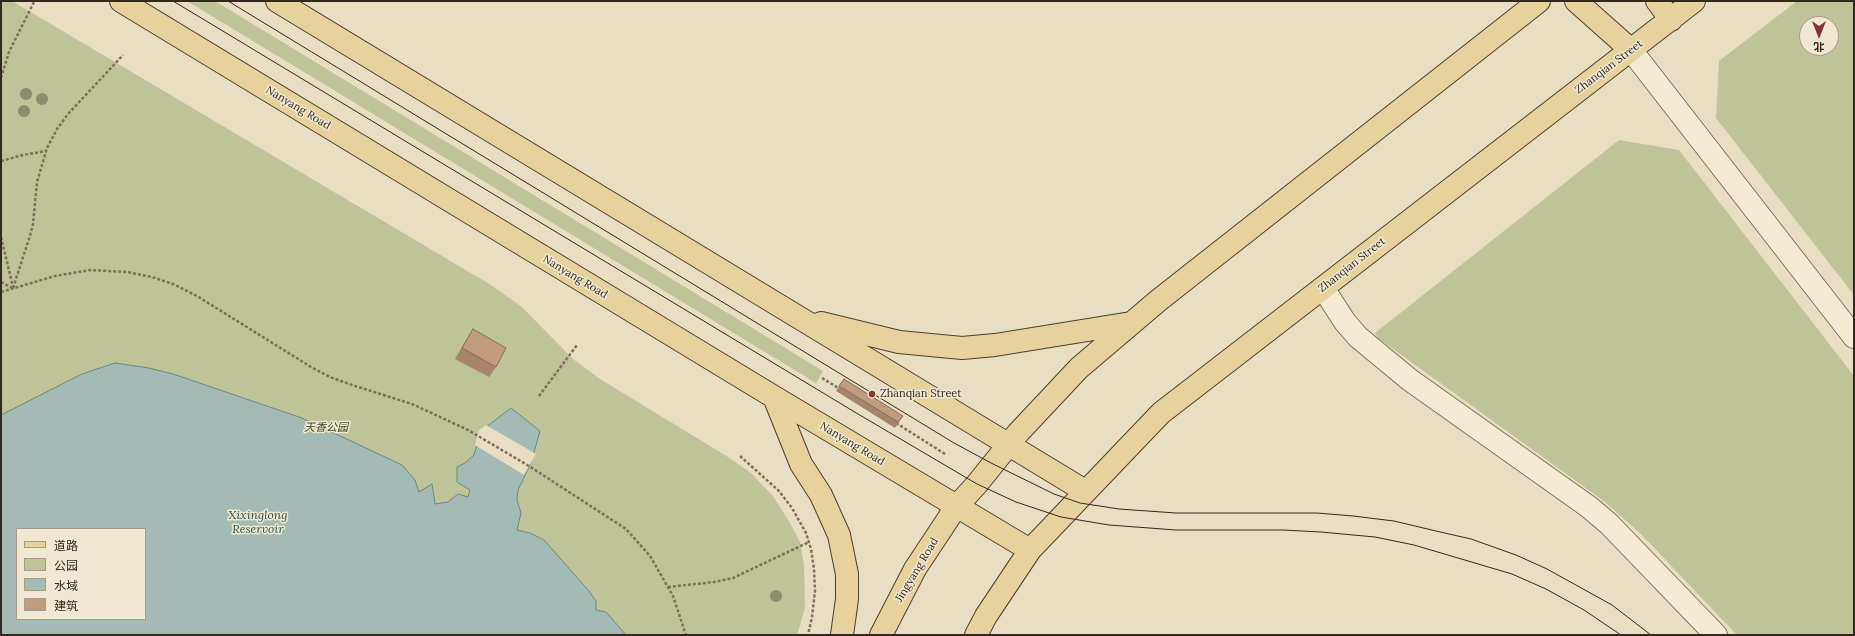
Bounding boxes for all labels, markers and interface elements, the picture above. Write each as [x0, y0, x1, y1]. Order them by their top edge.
north arrow [1799, 16, 1839, 56]
street label: Zhanqian Street [1572, 37, 1646, 97]
text: 北 [1814, 40, 1825, 54]
street label: Nanyang Road [263, 83, 333, 133]
street label: Zhanqian Street [1316, 235, 1388, 295]
street label: Nanyang Road [540, 252, 610, 302]
place label: Zhanqian Street [880, 387, 962, 401]
marker: Zhanqian Street [867, 389, 877, 399]
street label: Nanyang Road [817, 419, 887, 469]
park label: 天香公园 [304, 421, 348, 435]
water label: Xixinglong Reservoir [229, 509, 287, 537]
legend [16, 528, 146, 620]
street label: Jingyang Road [893, 535, 941, 605]
text: 道路 [54, 538, 78, 553]
text: 公园 [54, 558, 78, 573]
text: 水域 [54, 578, 78, 593]
text: 建筑 [54, 598, 78, 613]

